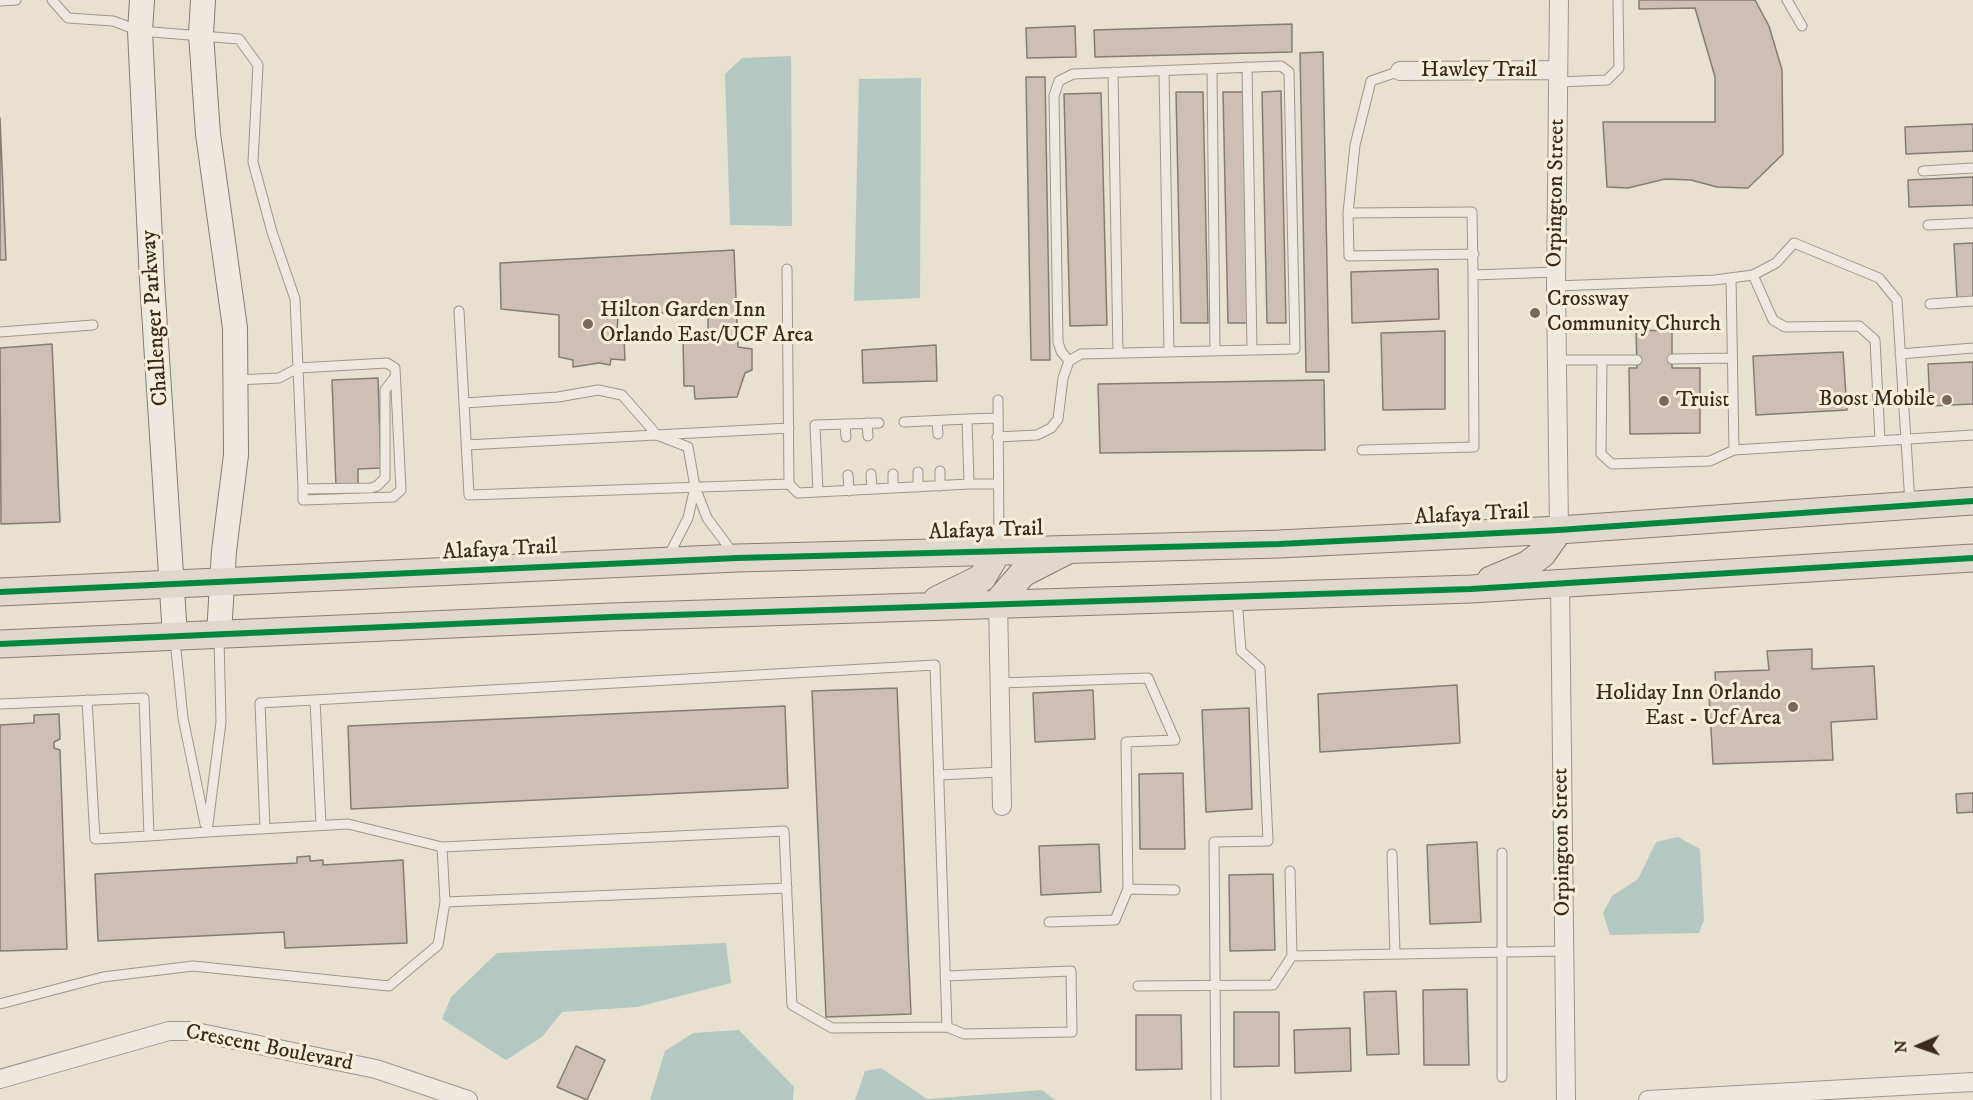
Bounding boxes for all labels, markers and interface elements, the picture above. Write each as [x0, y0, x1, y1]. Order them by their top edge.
street label: Hawley Trail [1421, 58, 1537, 84]
street label: Orpington Street [1543, 118, 1571, 268]
street label: Challenger Parkway [137, 229, 175, 407]
place label: Crossway Community Church [1547, 287, 1721, 338]
place label: Hilton Garden Inn Orlando East/UCF Area [600, 298, 813, 350]
marker: Crossway Community Church [1528, 306, 1542, 320]
marker: Hilton Garden Inn Orlando East/UCF Area [581, 317, 595, 331]
place label: Boost Mobile [1818, 387, 1935, 413]
place label: Truist [1676, 388, 1729, 414]
marker: Boost Mobile [1940, 393, 1954, 407]
marker: Truist [1657, 394, 1671, 408]
street label: Alafaya Trail [1414, 500, 1530, 532]
street label: Alafaya Trail [928, 517, 1044, 547]
street label: Alafaya Trail [442, 535, 558, 567]
place label: Holiday Inn Orlando East - Ucf Area [1595, 681, 1781, 732]
marker: Holiday Inn Orlando East - Ucf Area [1786, 700, 1800, 714]
street label: Orpington Street [1549, 767, 1577, 917]
north arrow [1889, 1016, 1949, 1076]
street label: Crescent Boulevard [183, 1020, 355, 1078]
text: N [1891, 1040, 1911, 1054]

